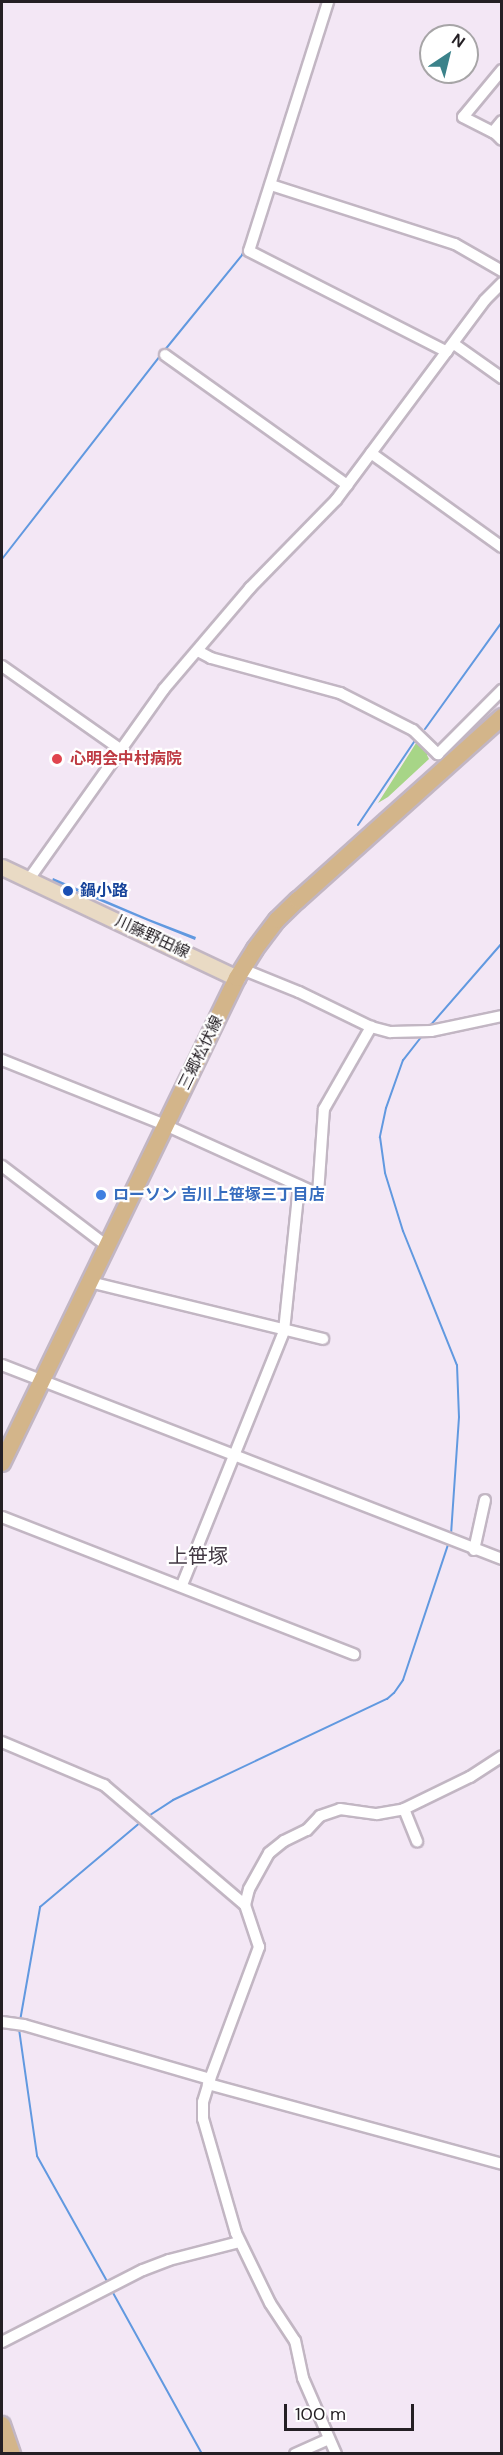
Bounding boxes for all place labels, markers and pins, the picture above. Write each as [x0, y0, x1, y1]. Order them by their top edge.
place label: 心明会中村病院 [70, 749, 182, 769]
marker: 心明会中村病院 [48, 750, 66, 768]
place label: 鍋小路 [80, 881, 128, 901]
marker: 鍋小路 [61, 884, 75, 898]
place label: ローソン 吉川上笹塚三丁目店 [113, 1185, 325, 1205]
marker: ローソン 吉川上笹塚三丁目店 [94, 1188, 108, 1202]

